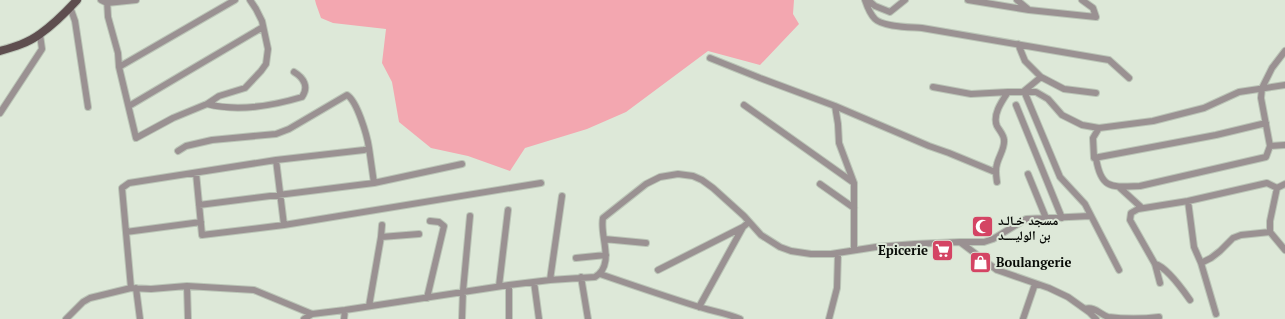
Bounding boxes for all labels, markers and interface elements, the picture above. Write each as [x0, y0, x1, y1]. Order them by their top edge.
place label: مسجد خـالـد بن الوليــــد [998, 211, 1058, 244]
mosque icon: مسجد خـالـد بن الوليــــد [969, 214, 995, 240]
supermarket icon: Epicerie [930, 237, 956, 263]
place label: Epicerie [878, 241, 928, 259]
shop icon: Boulangerie [968, 249, 994, 275]
place label: Boulangerie [996, 253, 1071, 271]

